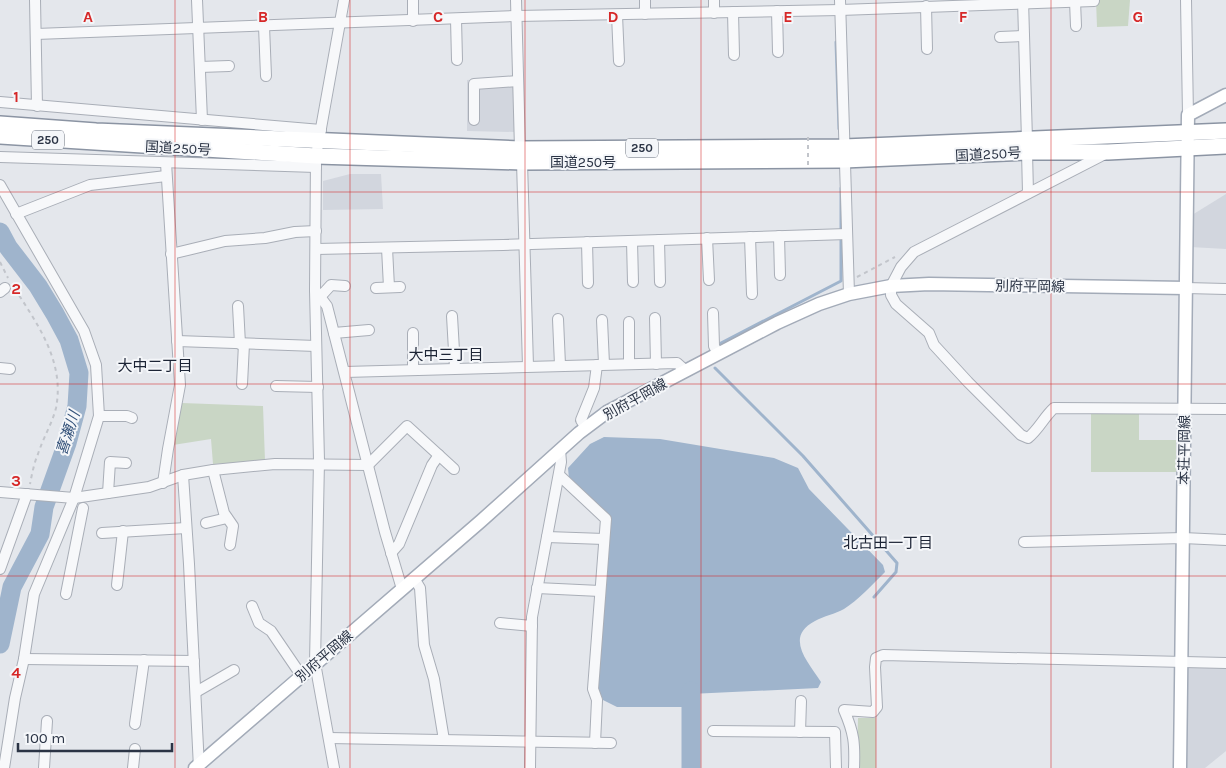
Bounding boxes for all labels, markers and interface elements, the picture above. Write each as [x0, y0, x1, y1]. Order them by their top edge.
text: A [83, 7, 93, 26]
text: B [258, 7, 268, 26]
text: C [433, 7, 443, 26]
text: D [608, 7, 619, 26]
text: E [783, 7, 793, 26]
text: F [959, 7, 968, 26]
text: G [1133, 7, 1143, 26]
text: 1 [13, 87, 19, 106]
road number: 250 [32, 130, 64, 150]
street label: 国道250号 [144, 138, 212, 159]
road number: 250 [626, 138, 658, 158]
street label: 国道250号 [954, 144, 1022, 165]
street label: 国道250号 [550, 154, 616, 171]
street label: 別府平岡線 [995, 277, 1065, 296]
text: 2 [11, 279, 21, 298]
district label: 大中三丁目 [408, 346, 484, 364]
district label: 大中二丁目 [117, 357, 193, 375]
street label: 別府平岡線 [601, 375, 670, 424]
water label: 喜瀬川 [52, 407, 84, 457]
street label: 本荘平岡線 [1175, 415, 1194, 485]
text: 3 [11, 471, 21, 490]
district label: 北古田一丁目 [843, 534, 933, 552]
street label: 別府平岡線 [292, 627, 356, 686]
text: 4 [11, 663, 21, 682]
scale bar [18, 720, 171, 752]
text: 100 m [25, 729, 65, 747]

